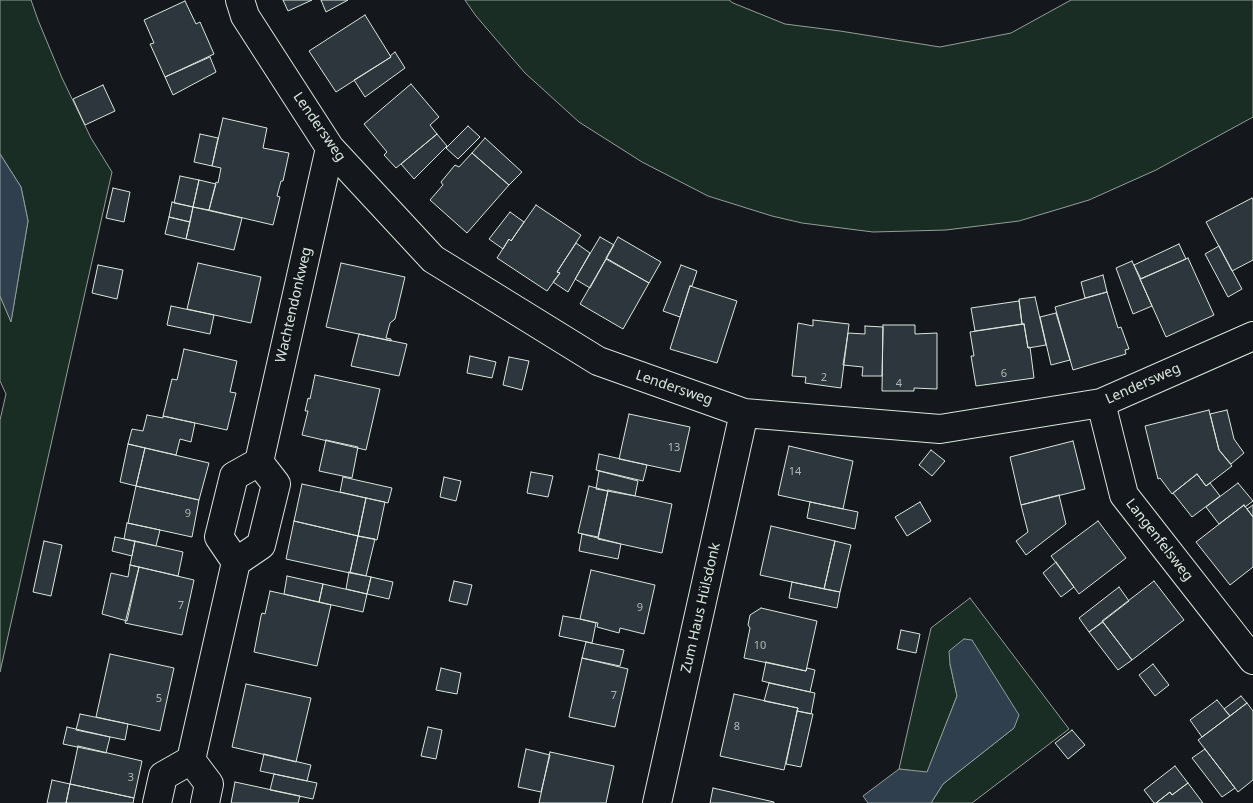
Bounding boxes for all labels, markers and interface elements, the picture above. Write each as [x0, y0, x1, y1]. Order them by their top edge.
street label: Lendersweg [289, 89, 349, 165]
street label: Wachtendonkweg [273, 245, 315, 365]
street label: Lendersweg [1103, 360, 1183, 408]
street label: Lendersweg [633, 367, 715, 409]
house number: 6 [1001, 367, 1007, 381]
house number: 2 [821, 371, 827, 385]
house number: 4 [896, 377, 902, 391]
house number: 13 [668, 441, 680, 455]
house number: 14 [789, 465, 801, 479]
street label: Langenfelsweg [1122, 496, 1196, 584]
house number: 9 [185, 507, 191, 521]
street label: Zum Haus Hülsdonk [678, 541, 724, 675]
house number: 7 [178, 599, 184, 613]
house number: 9 [637, 601, 643, 615]
house number: 10 [754, 639, 766, 653]
house number: 7 [611, 689, 617, 703]
house number: 5 [156, 692, 162, 706]
house number: 8 [734, 720, 740, 734]
house number: 3 [128, 771, 134, 785]

